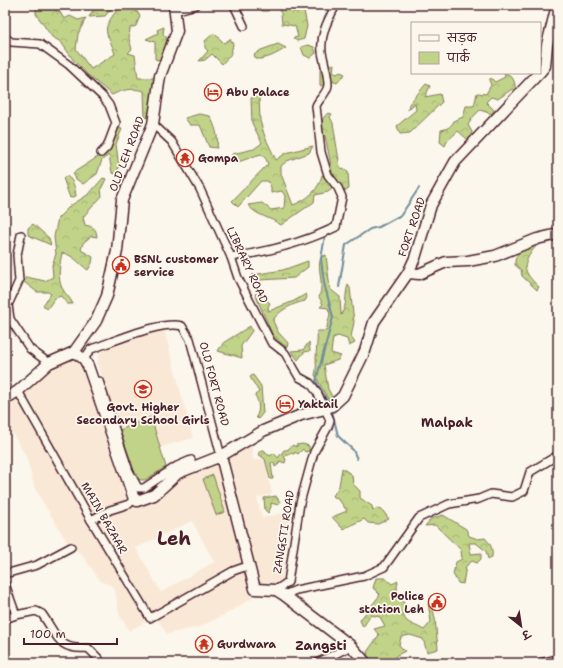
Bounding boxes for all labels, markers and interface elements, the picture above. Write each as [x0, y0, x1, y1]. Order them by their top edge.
legend [411, 22, 541, 74]
text: सड़क [446, 30, 478, 46]
text: पार्क [446, 48, 471, 66]
hotel icon: Abu Palace [203, 82, 223, 102]
place label: Abu Palace [226, 85, 290, 100]
street label: OLD LEH ROAD [106, 114, 148, 194]
temple icon: Gompa [175, 148, 195, 168]
place label: Gompa [198, 151, 239, 166]
street label: FORT ROAD [395, 195, 429, 259]
street label: LIBRARY ROAD [223, 224, 271, 306]
place label: BSNL customer service [134, 252, 219, 280]
public building icon: BSNL customer service [111, 255, 131, 275]
street label: OLD FORT ROAD [196, 340, 232, 428]
school or university icon: Govt. Higher Secondary School Girls [133, 379, 153, 399]
hotel icon: Yaktail [275, 394, 295, 414]
place label: Yaktail [298, 397, 338, 412]
place label: Govt. Higher Secondary School Girls [76, 400, 210, 428]
district label: Malpak [421, 414, 473, 431]
street label: MAIN BAZAAR [77, 479, 131, 557]
street label: ZANGSTI ROAD [270, 489, 298, 575]
district label: Leh [157, 526, 191, 551]
place label: Police station Leh [359, 589, 425, 617]
public building icon: Police station Leh [427, 592, 447, 612]
north arrow [501, 606, 541, 646]
scale bar [24, 620, 117, 646]
text: उ [517, 625, 534, 643]
text: 100 m [30, 626, 66, 642]
temple icon: Gurdwara [194, 634, 214, 654]
place label: Gurdwara [217, 637, 277, 652]
district label: Zangsti [295, 637, 347, 654]

